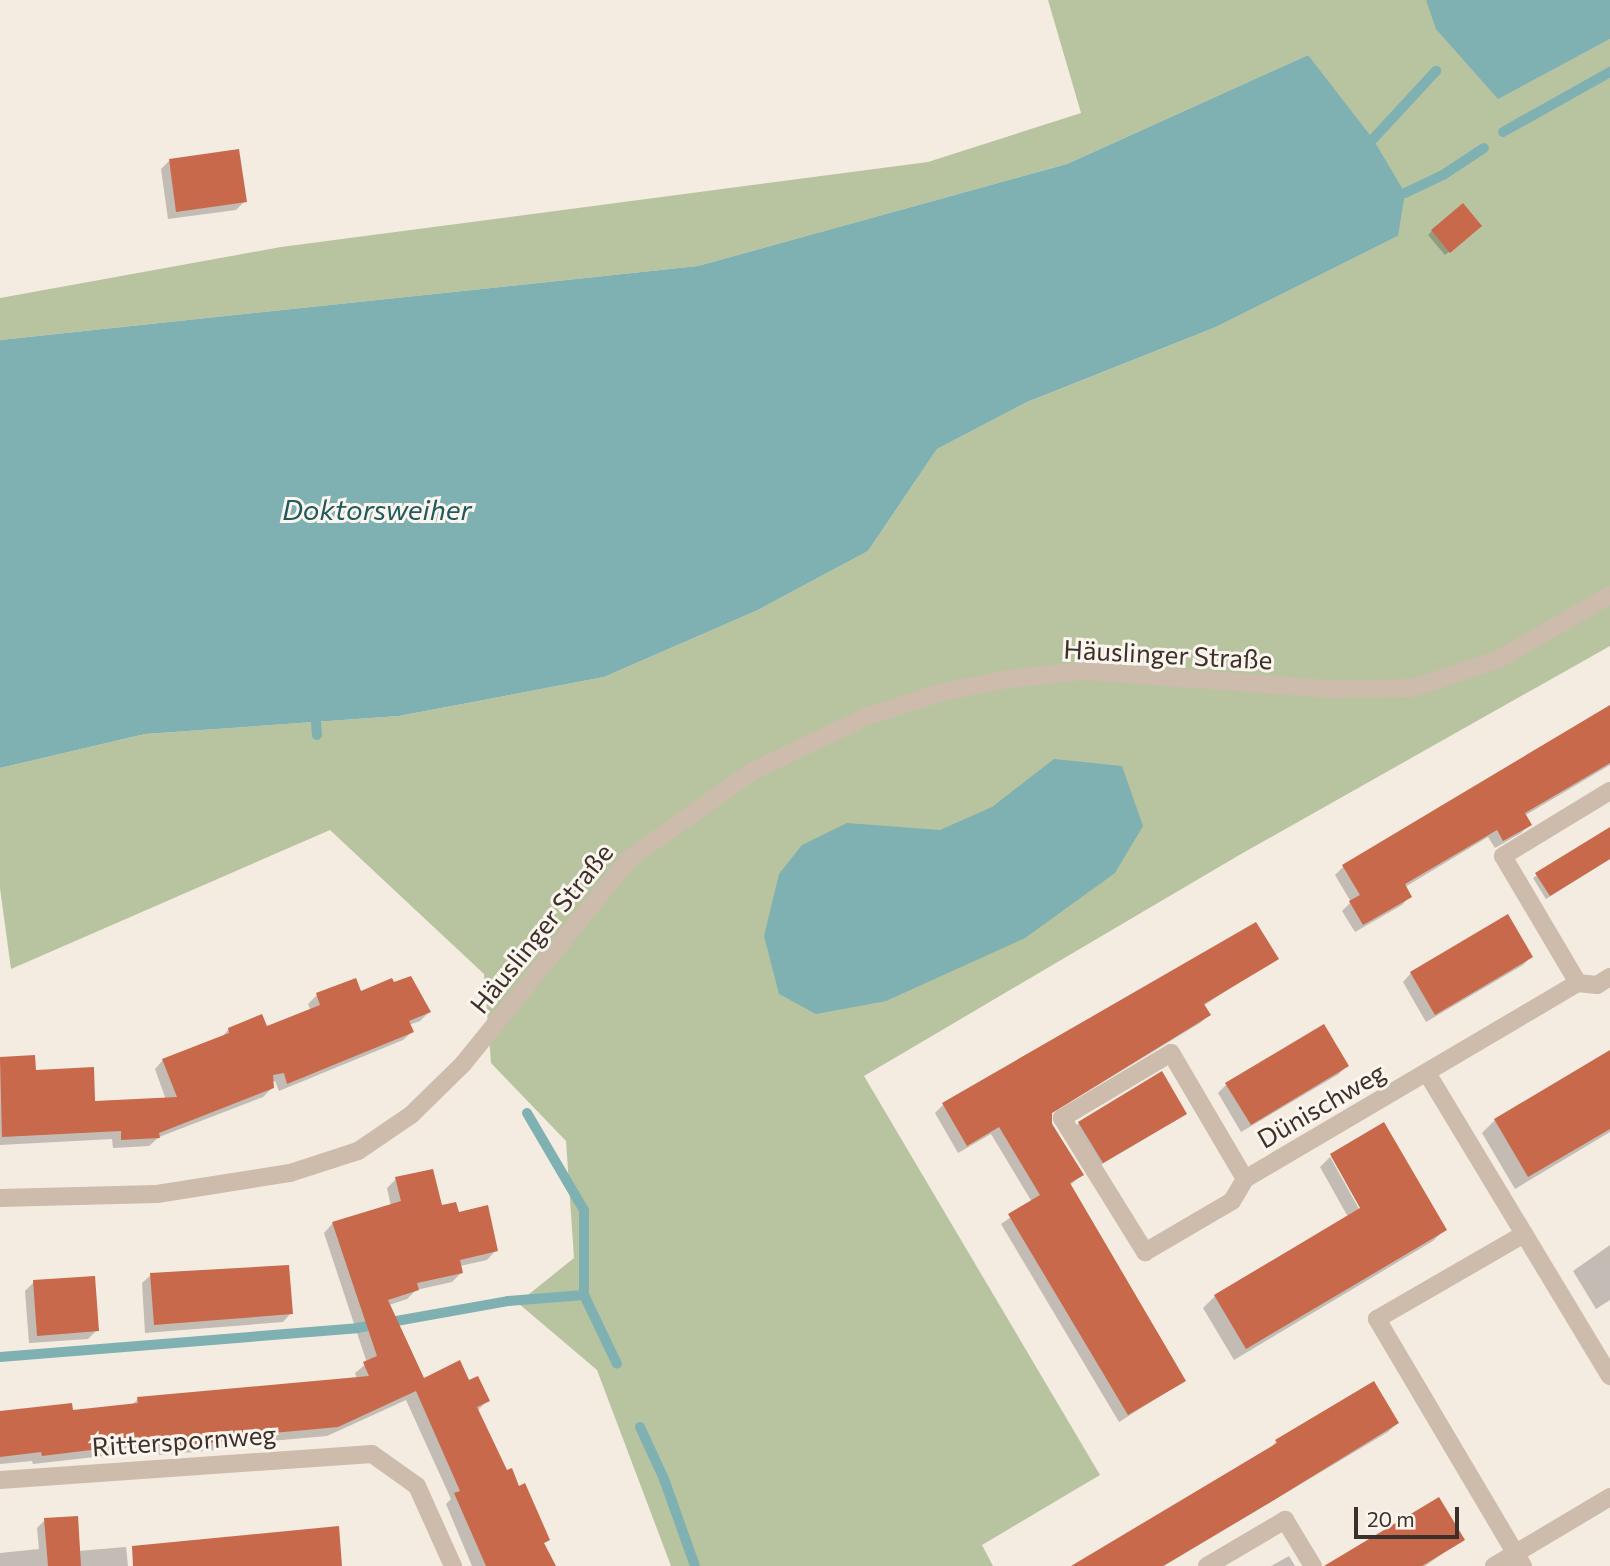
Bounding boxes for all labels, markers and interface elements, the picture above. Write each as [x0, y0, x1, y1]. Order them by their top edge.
water label: Doktorsweiher [282, 492, 472, 526]
street label: Häuslinger Straße [1063, 633, 1273, 675]
street label: Häuslinger Straße [463, 837, 619, 1019]
street label: Dünischweg [1251, 1056, 1391, 1154]
street label: Ritterspornweg [91, 1418, 277, 1462]
scale bar [1358, 1492, 1463, 1536]
text: 20 m [1367, 1506, 1415, 1531]

